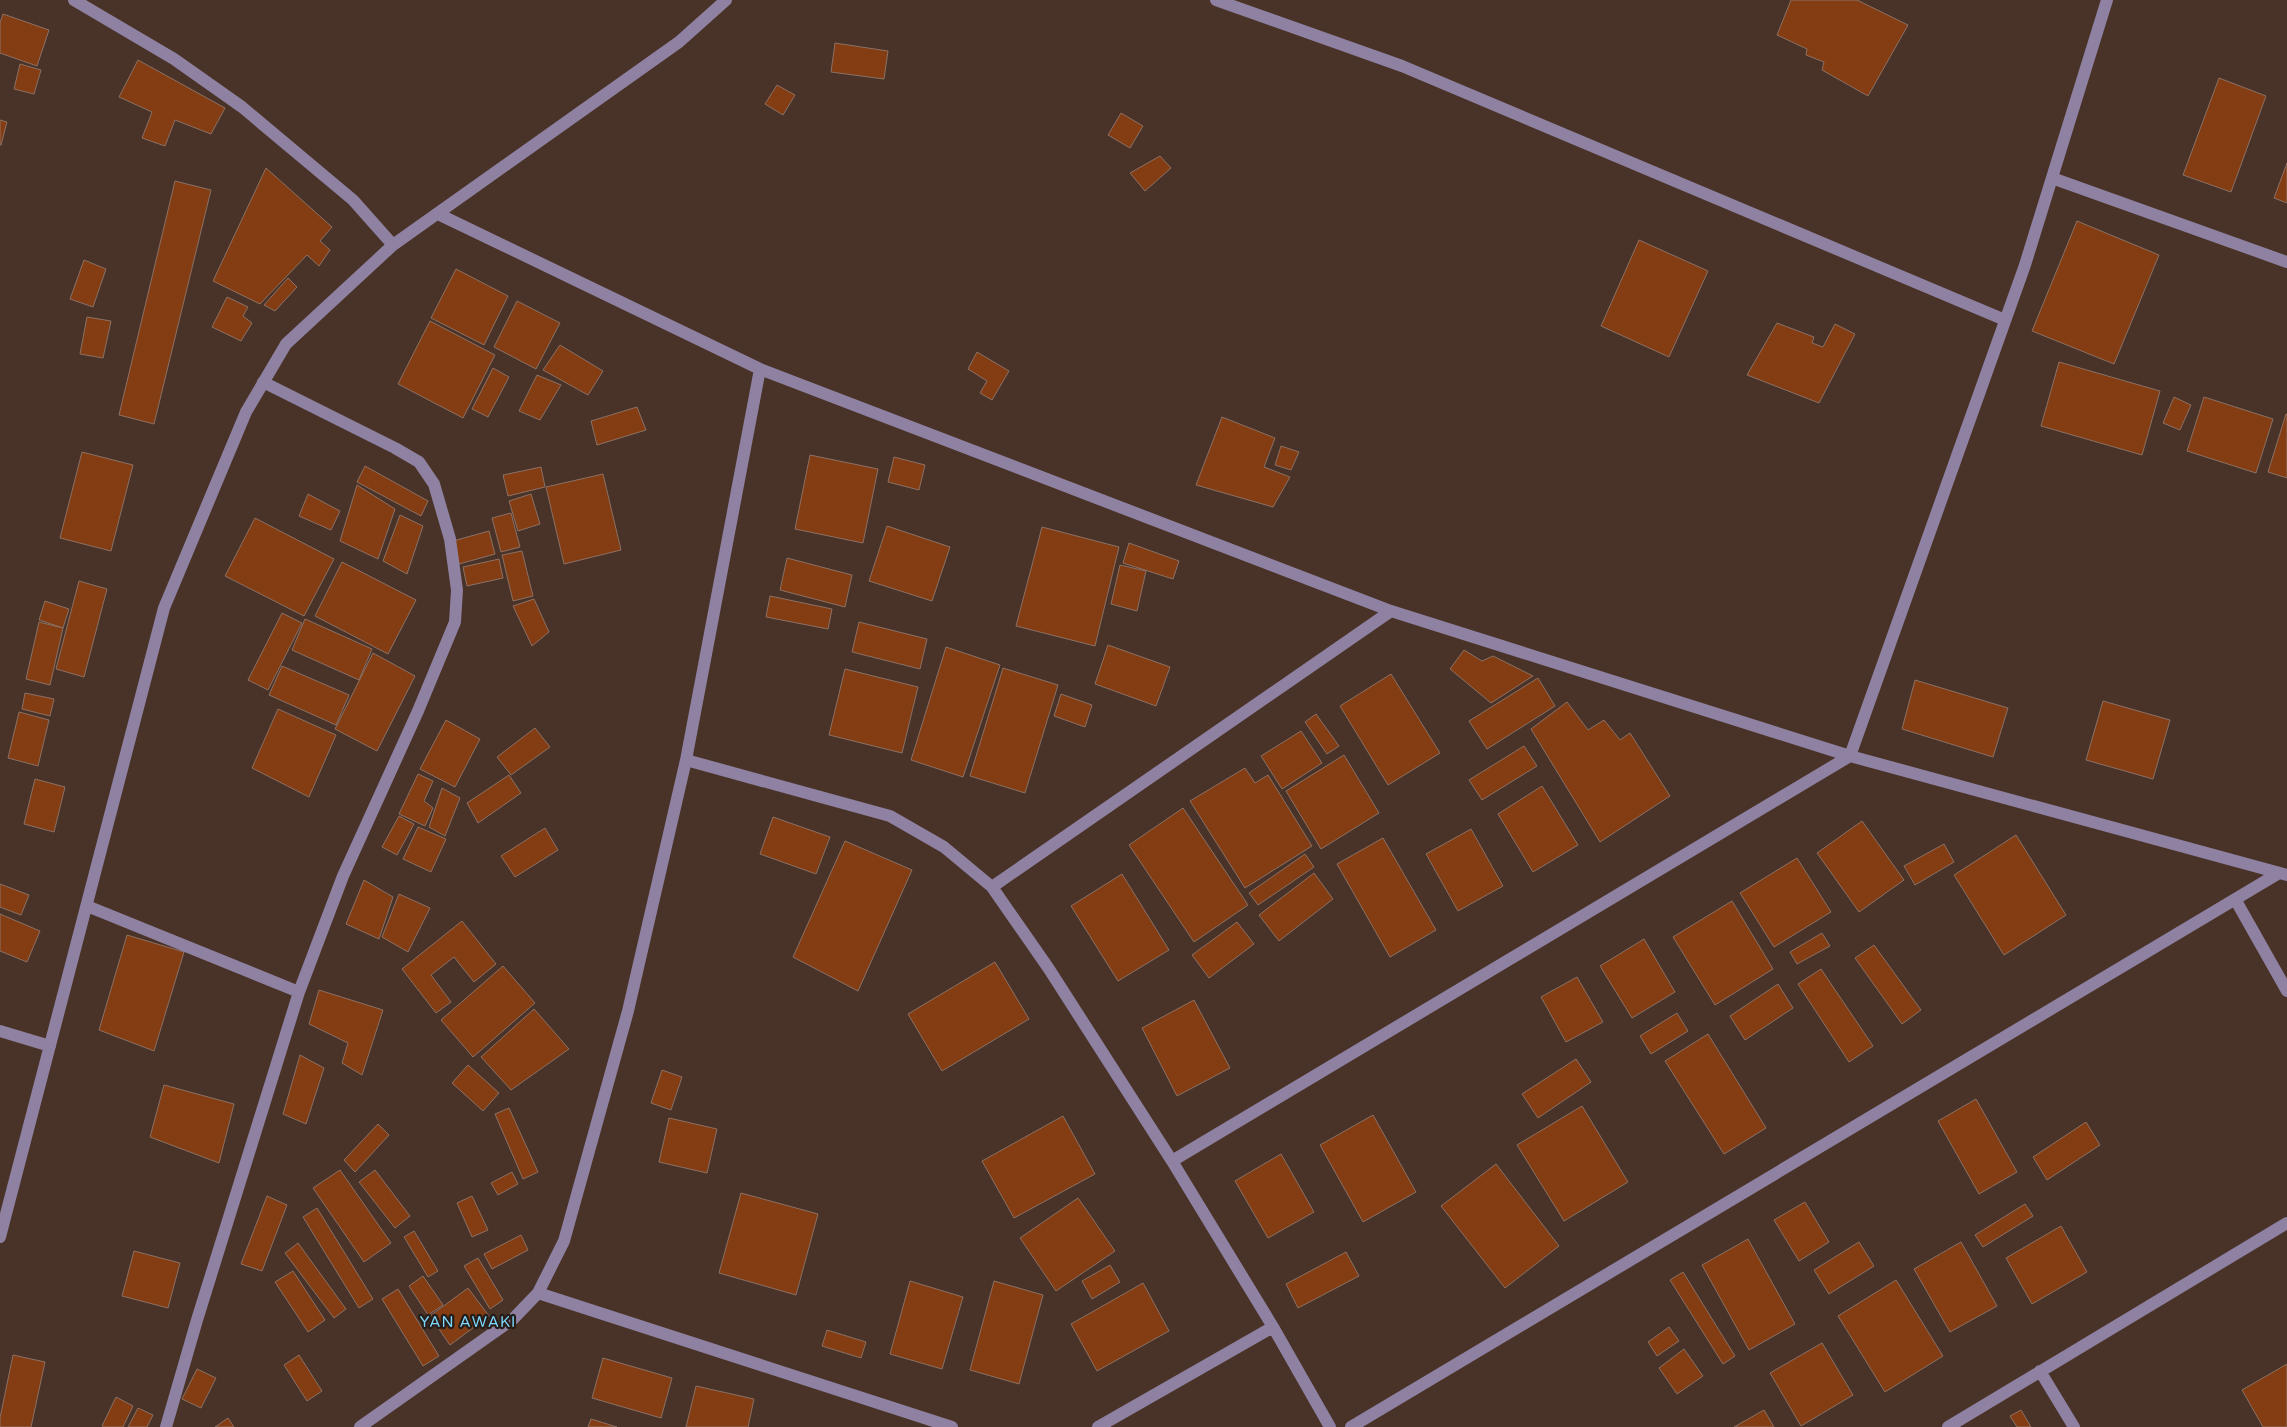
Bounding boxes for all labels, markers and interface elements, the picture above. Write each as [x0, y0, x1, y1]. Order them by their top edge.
district label: YAN AWAKI [420, 1313, 516, 1331]

